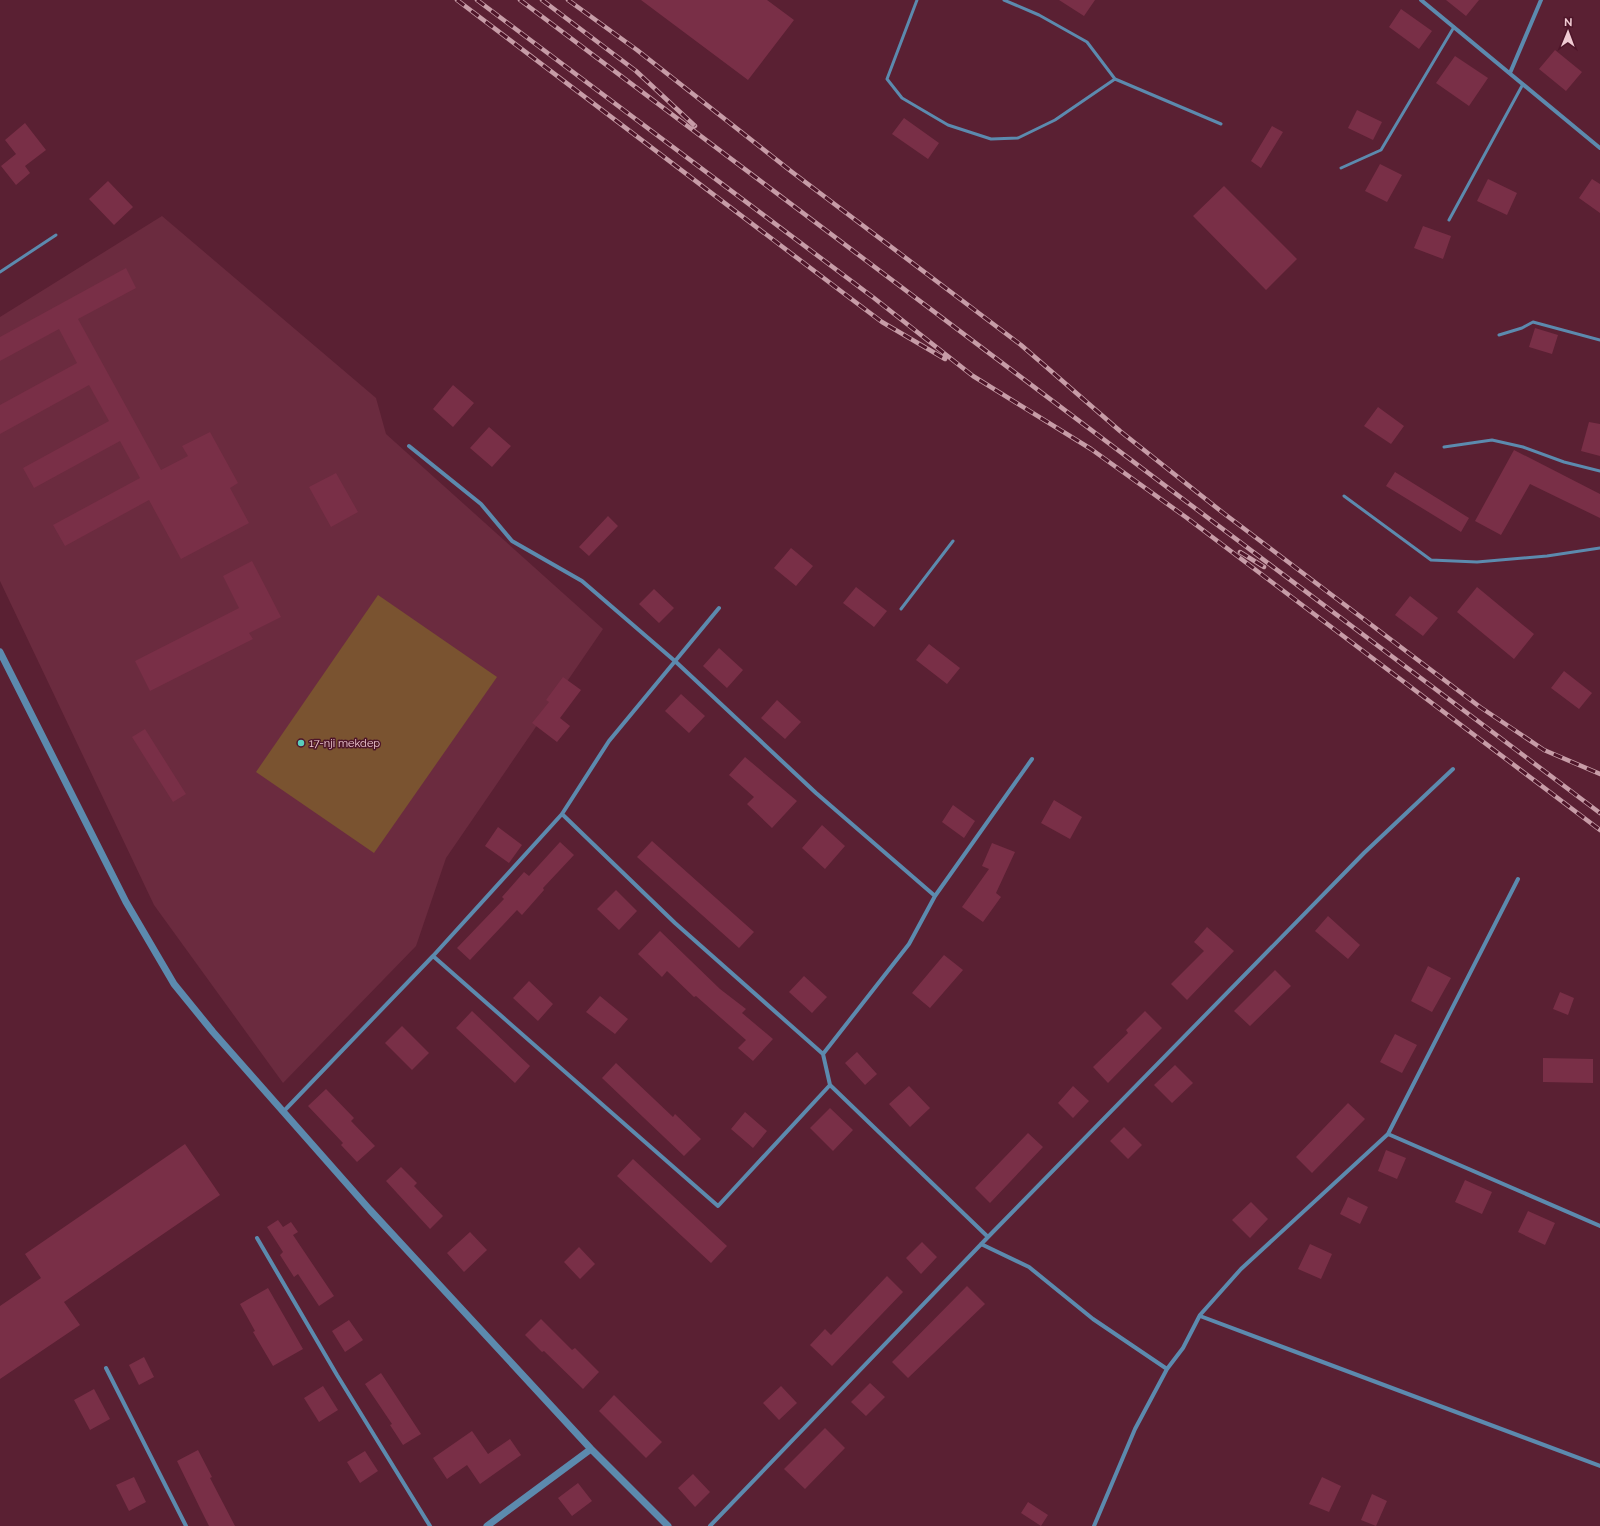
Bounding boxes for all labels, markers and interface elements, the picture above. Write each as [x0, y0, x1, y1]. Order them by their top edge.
north arrow [1548, 12, 1588, 52]
text: N [1564, 16, 1572, 29]
place label: 17-nji mekdep [309, 737, 380, 750]
marker: 17-nji mekdep [296, 738, 306, 748]

